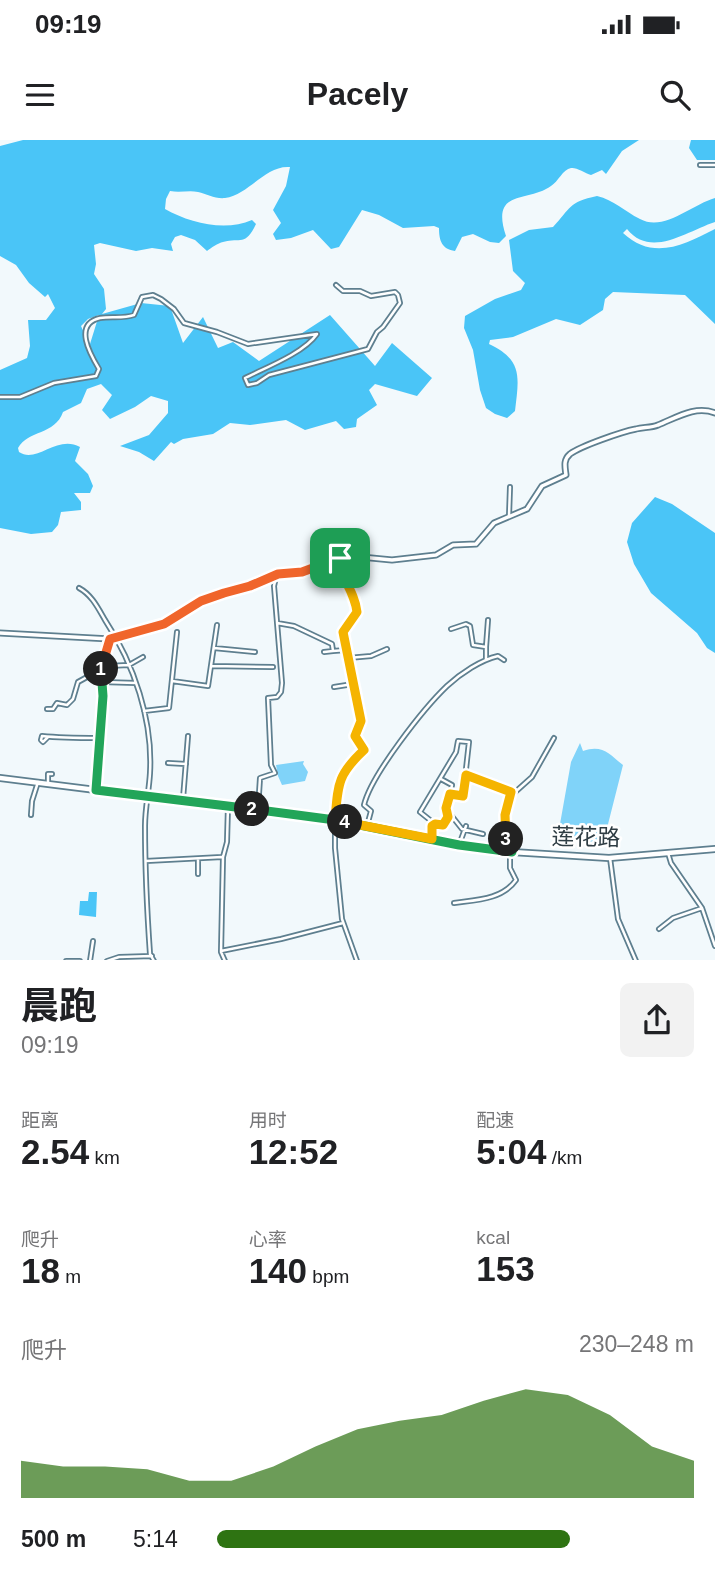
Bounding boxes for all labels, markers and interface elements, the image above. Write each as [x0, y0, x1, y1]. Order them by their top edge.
text: 09:19 [35, 9, 102, 39]
icon: menu [21, 76, 59, 114]
text: Pacely [307, 76, 408, 112]
icon: search [656, 76, 694, 114]
pin [310, 528, 370, 588]
icon: arrive [321, 539, 359, 577]
pin: 1 [84, 652, 119, 686]
text: 1 [95, 658, 106, 679]
pin: 2 [234, 792, 270, 826]
text: 2 [246, 798, 257, 819]
pin: 4 [328, 804, 362, 840]
text: 4 [339, 811, 350, 832]
pin: 3 [489, 822, 524, 856]
street label: 莲花路 [551, 823, 621, 851]
text: 3 [500, 828, 511, 849]
button: share [620, 983, 694, 1057]
text: 晨跑 [21, 985, 97, 1027]
text: 09:19 [21, 1032, 79, 1058]
text: 距离 [21, 1110, 59, 1131]
text: 用时 [249, 1110, 287, 1131]
text: 配速 [476, 1110, 514, 1131]
text: 2.54 [21, 1132, 89, 1171]
text: 12:52 [249, 1132, 338, 1171]
text: 5:04 [476, 1132, 546, 1171]
text: km [89, 1147, 120, 1168]
text: /km [546, 1147, 582, 1168]
text: kcal [476, 1227, 510, 1248]
text: 爬升 [21, 1229, 59, 1250]
text: 心率 [249, 1229, 287, 1250]
text: 153 [476, 1249, 535, 1288]
text: 18 [21, 1251, 60, 1290]
text: 140 [249, 1251, 307, 1290]
text: m [60, 1266, 81, 1287]
text: bpm [307, 1266, 349, 1287]
text: 230–248 m [579, 1331, 694, 1357]
text: 爬升 [21, 1337, 67, 1363]
text: 500 m [21, 1526, 86, 1552]
text: 5:14 [133, 1526, 178, 1552]

